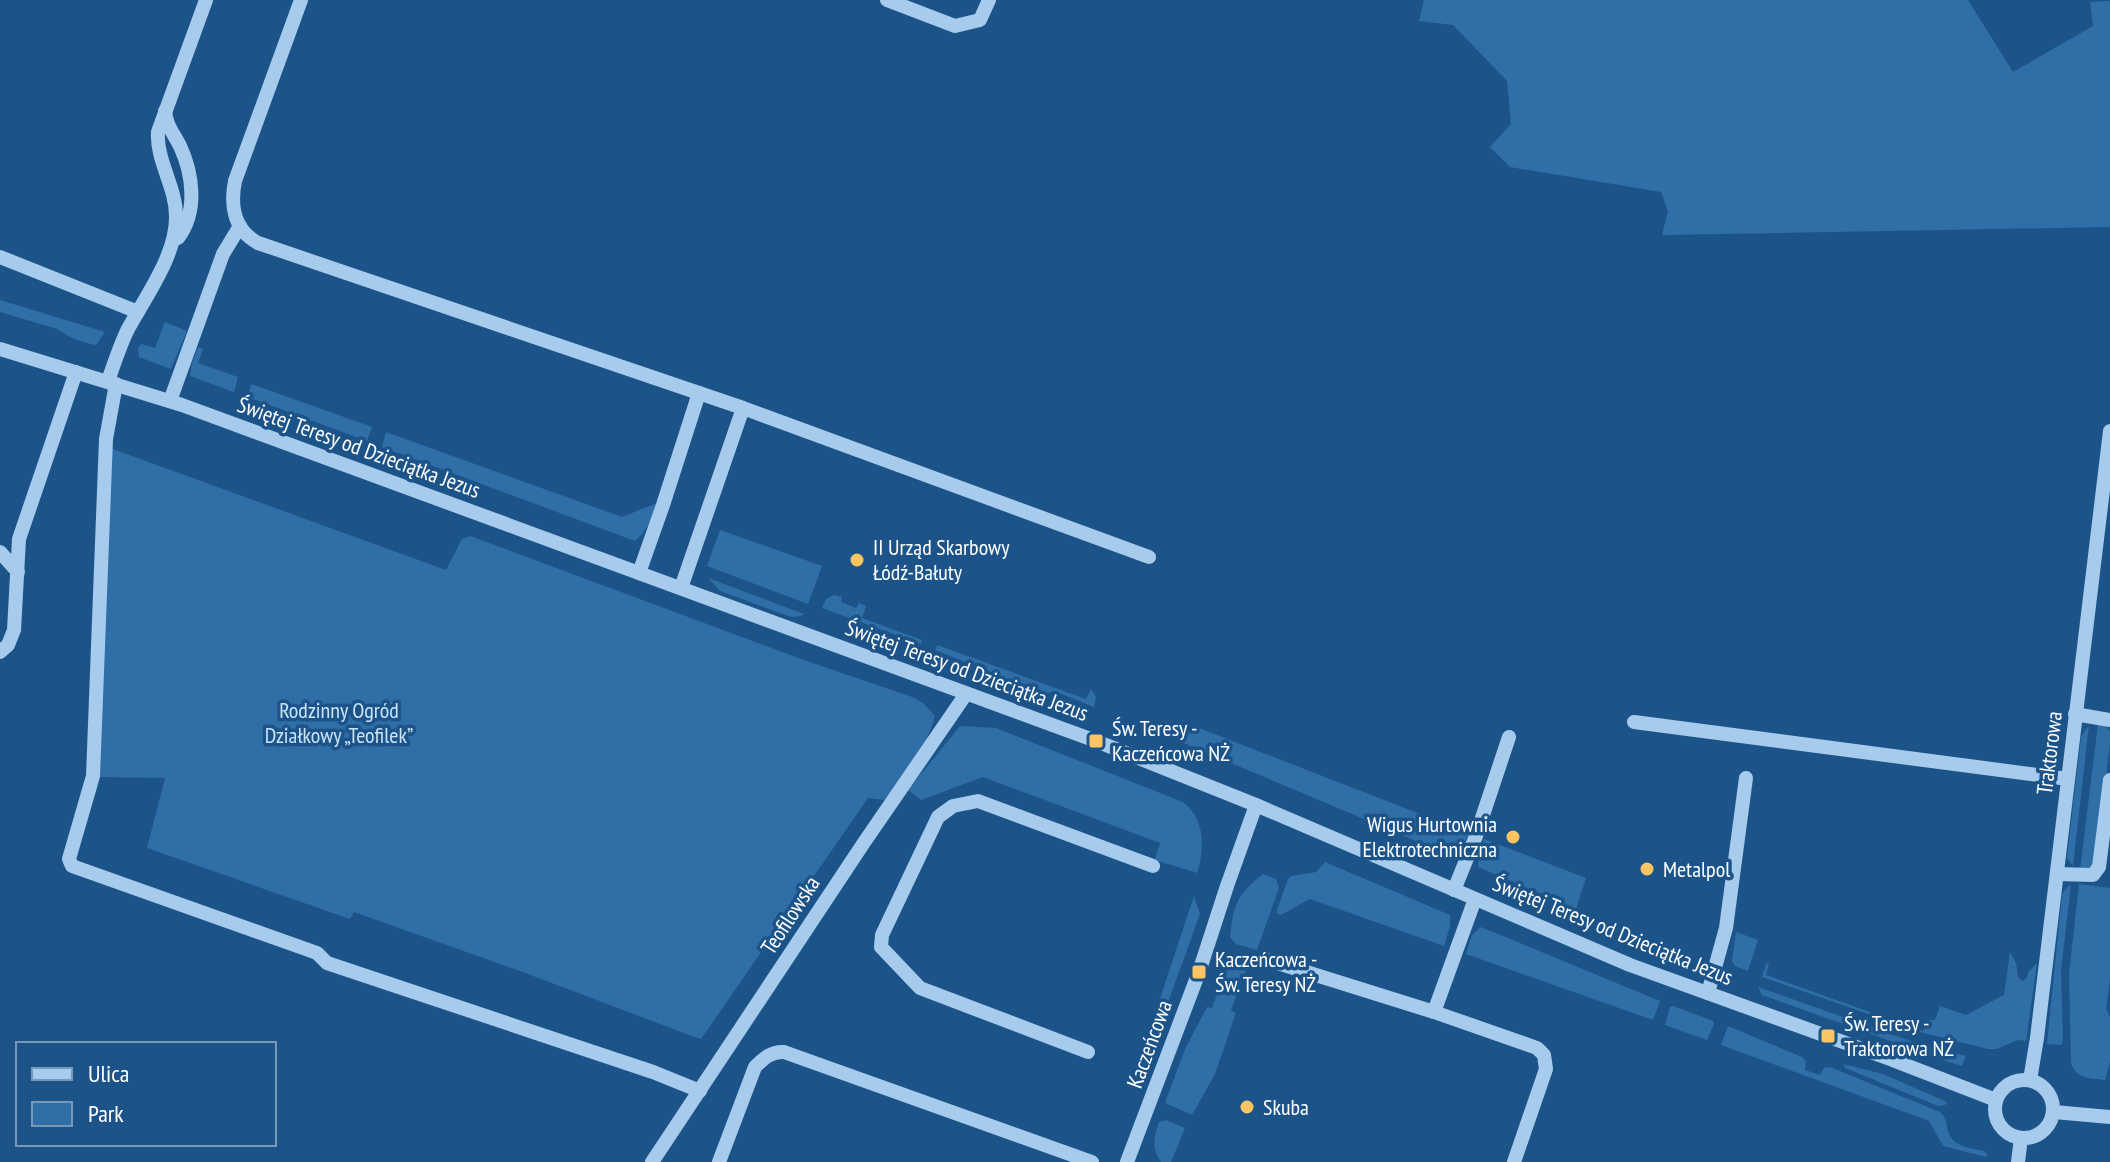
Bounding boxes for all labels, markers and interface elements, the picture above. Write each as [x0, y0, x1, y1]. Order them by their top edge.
street label: Świętej Teresy od Dzieciątka Jezus [234, 390, 484, 504]
place label: II Urząd Skarbowy Łódź-Bałuty [873, 533, 1010, 586]
marker: II Urząd Skarbowy Łódź-Bałuty [848, 551, 866, 569]
street label: Świętej Teresy od Dzieciątka Jezus [842, 613, 1092, 727]
park label: Rodzinny Ogród Działkowy „Teofilek” [265, 696, 413, 749]
street label: Traktorowa [2030, 710, 2068, 796]
place label: Św. Teresy - Kaczeńcowa NŻ [1112, 714, 1230, 767]
marker: Św. Teresy - Kaczeńcowa NŻ [1087, 732, 1105, 750]
place label: Wigus Hurtownia Elektrotechniczna [1363, 810, 1497, 863]
marker: Wigus Hurtownia Elektrotechniczna [1504, 828, 1522, 846]
place label: Metalpol [1663, 855, 1731, 883]
marker: Metalpol [1638, 860, 1656, 878]
street label: Świętej Teresy od Dzieciątka Jezus [1489, 869, 1737, 991]
street label: Teofilowska [754, 871, 826, 959]
place label: Kaczeńcowa - Św. Teresy NŻ [1215, 945, 1318, 998]
marker: Kaczeńcowa - Św. Teresy NŻ [1190, 963, 1208, 981]
street label: Kaczeńcowa [1120, 996, 1178, 1092]
place label: Św. Teresy - Traktorowa NŻ [1844, 1009, 1954, 1062]
marker: Św. Teresy - Traktorowa NŻ [1819, 1027, 1837, 1045]
legend [16, 1042, 276, 1146]
text: Ulica [88, 1058, 129, 1089]
place label: Skuba [1263, 1093, 1309, 1121]
text: Park [88, 1098, 124, 1129]
marker: Skuba [1238, 1098, 1256, 1116]

